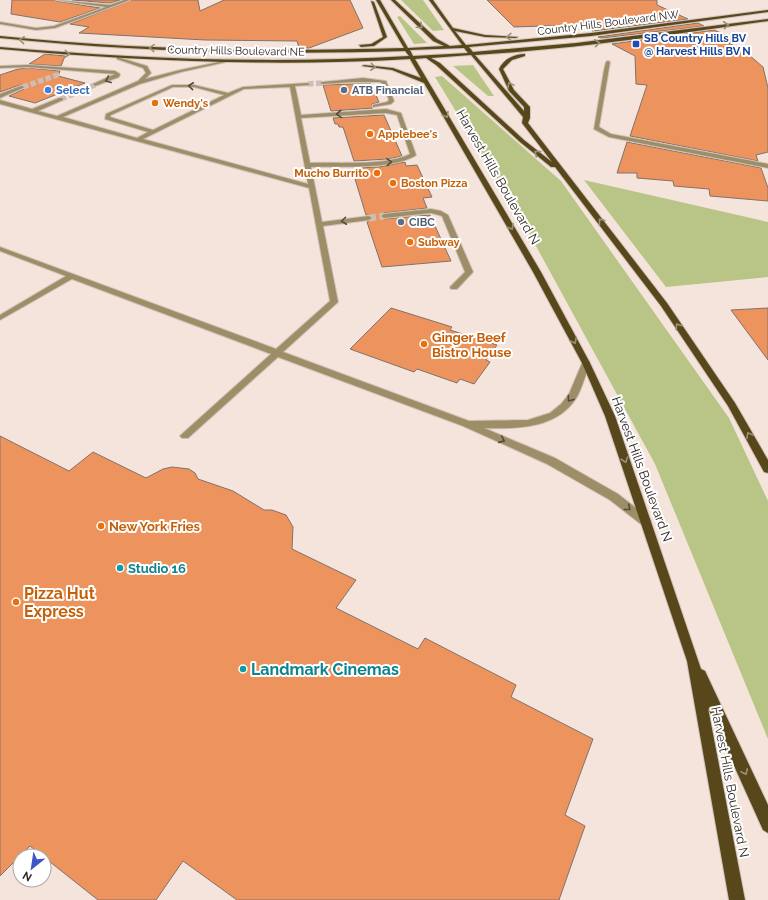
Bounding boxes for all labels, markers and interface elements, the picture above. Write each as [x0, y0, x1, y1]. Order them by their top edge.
street label: Country Hills Boulevard NW [537, 8, 680, 38]
one-way arrow [415, 21, 423, 28]
one-way arrow [723, 21, 729, 30]
place label: SB Country Hills BV @ Harvest Hills BV N [644, 32, 751, 58]
one-way arrow [506, 33, 512, 41]
one-way arrow [19, 35, 25, 44]
one-way arrow [594, 38, 600, 47]
marker: SB Country Hills BV @ Harvest Hills BV N [631, 39, 641, 49]
street label: Country Hills Boulevard NE [167, 43, 305, 59]
one-way arrow [149, 44, 155, 52]
one-way arrow [64, 49, 70, 58]
one-way arrow [370, 62, 376, 71]
one-way arrow [105, 75, 112, 83]
one-way arrow [188, 82, 194, 91]
one-way arrow [507, 82, 514, 90]
place label: Select [56, 84, 91, 97]
place label: ATB Financial [352, 84, 424, 97]
marker: Select [43, 85, 53, 95]
marker: ATB Financial [339, 85, 349, 95]
place label: Wendy's [163, 97, 209, 110]
marker: Wendy's [150, 98, 160, 108]
street label: Harvest Hills Boulevard N [453, 107, 543, 247]
one-way arrow [336, 110, 342, 119]
one-way arrow [441, 111, 448, 118]
place label: Applebee's [378, 128, 438, 141]
marker: Applebee's [365, 129, 375, 139]
one-way arrow [534, 150, 541, 157]
one-way arrow [386, 157, 392, 166]
place label: Mucho Burrito [294, 167, 369, 180]
marker: Mucho Burrito [372, 168, 382, 178]
place label: Boston Pizza [401, 177, 467, 190]
marker: Boston Pizza [388, 178, 398, 188]
one-way arrow [341, 216, 347, 225]
place label: CIBC [409, 216, 435, 229]
marker: CIBC [396, 217, 406, 227]
one-way arrow [599, 219, 606, 226]
one-way arrow [507, 223, 514, 230]
place label: Subway [418, 236, 460, 249]
marker: Subway [405, 237, 415, 247]
one-way arrow [676, 323, 683, 330]
place label: Ginger Beef Bistro House [432, 330, 511, 360]
one-way arrow [569, 337, 576, 344]
marker: Ginger Beef Bistro House [419, 339, 429, 349]
one-way arrow [567, 394, 574, 401]
street label: Harvest Hills Boulevard N [609, 394, 675, 544]
one-way arrow [746, 432, 754, 439]
one-way arrow [498, 435, 505, 443]
one-way arrow [620, 457, 629, 464]
one-way arrow [624, 504, 631, 511]
place label: New York Fries [109, 519, 201, 534]
marker: New York Fries [96, 521, 106, 531]
place label: Studio 16 [128, 561, 186, 576]
marker: Studio 16 [115, 563, 125, 573]
place label: Pizza Hut Express [24, 584, 95, 621]
marker: Pizza Hut Express [11, 597, 21, 607]
place label: Landmark Cinemas [251, 660, 399, 679]
marker: Landmark Cinemas [238, 664, 248, 674]
street label: Harvest Hills Boulevard N [708, 705, 752, 859]
one-way arrow [740, 768, 748, 776]
north arrow [12, 848, 52, 888]
text: N [20, 868, 34, 884]

